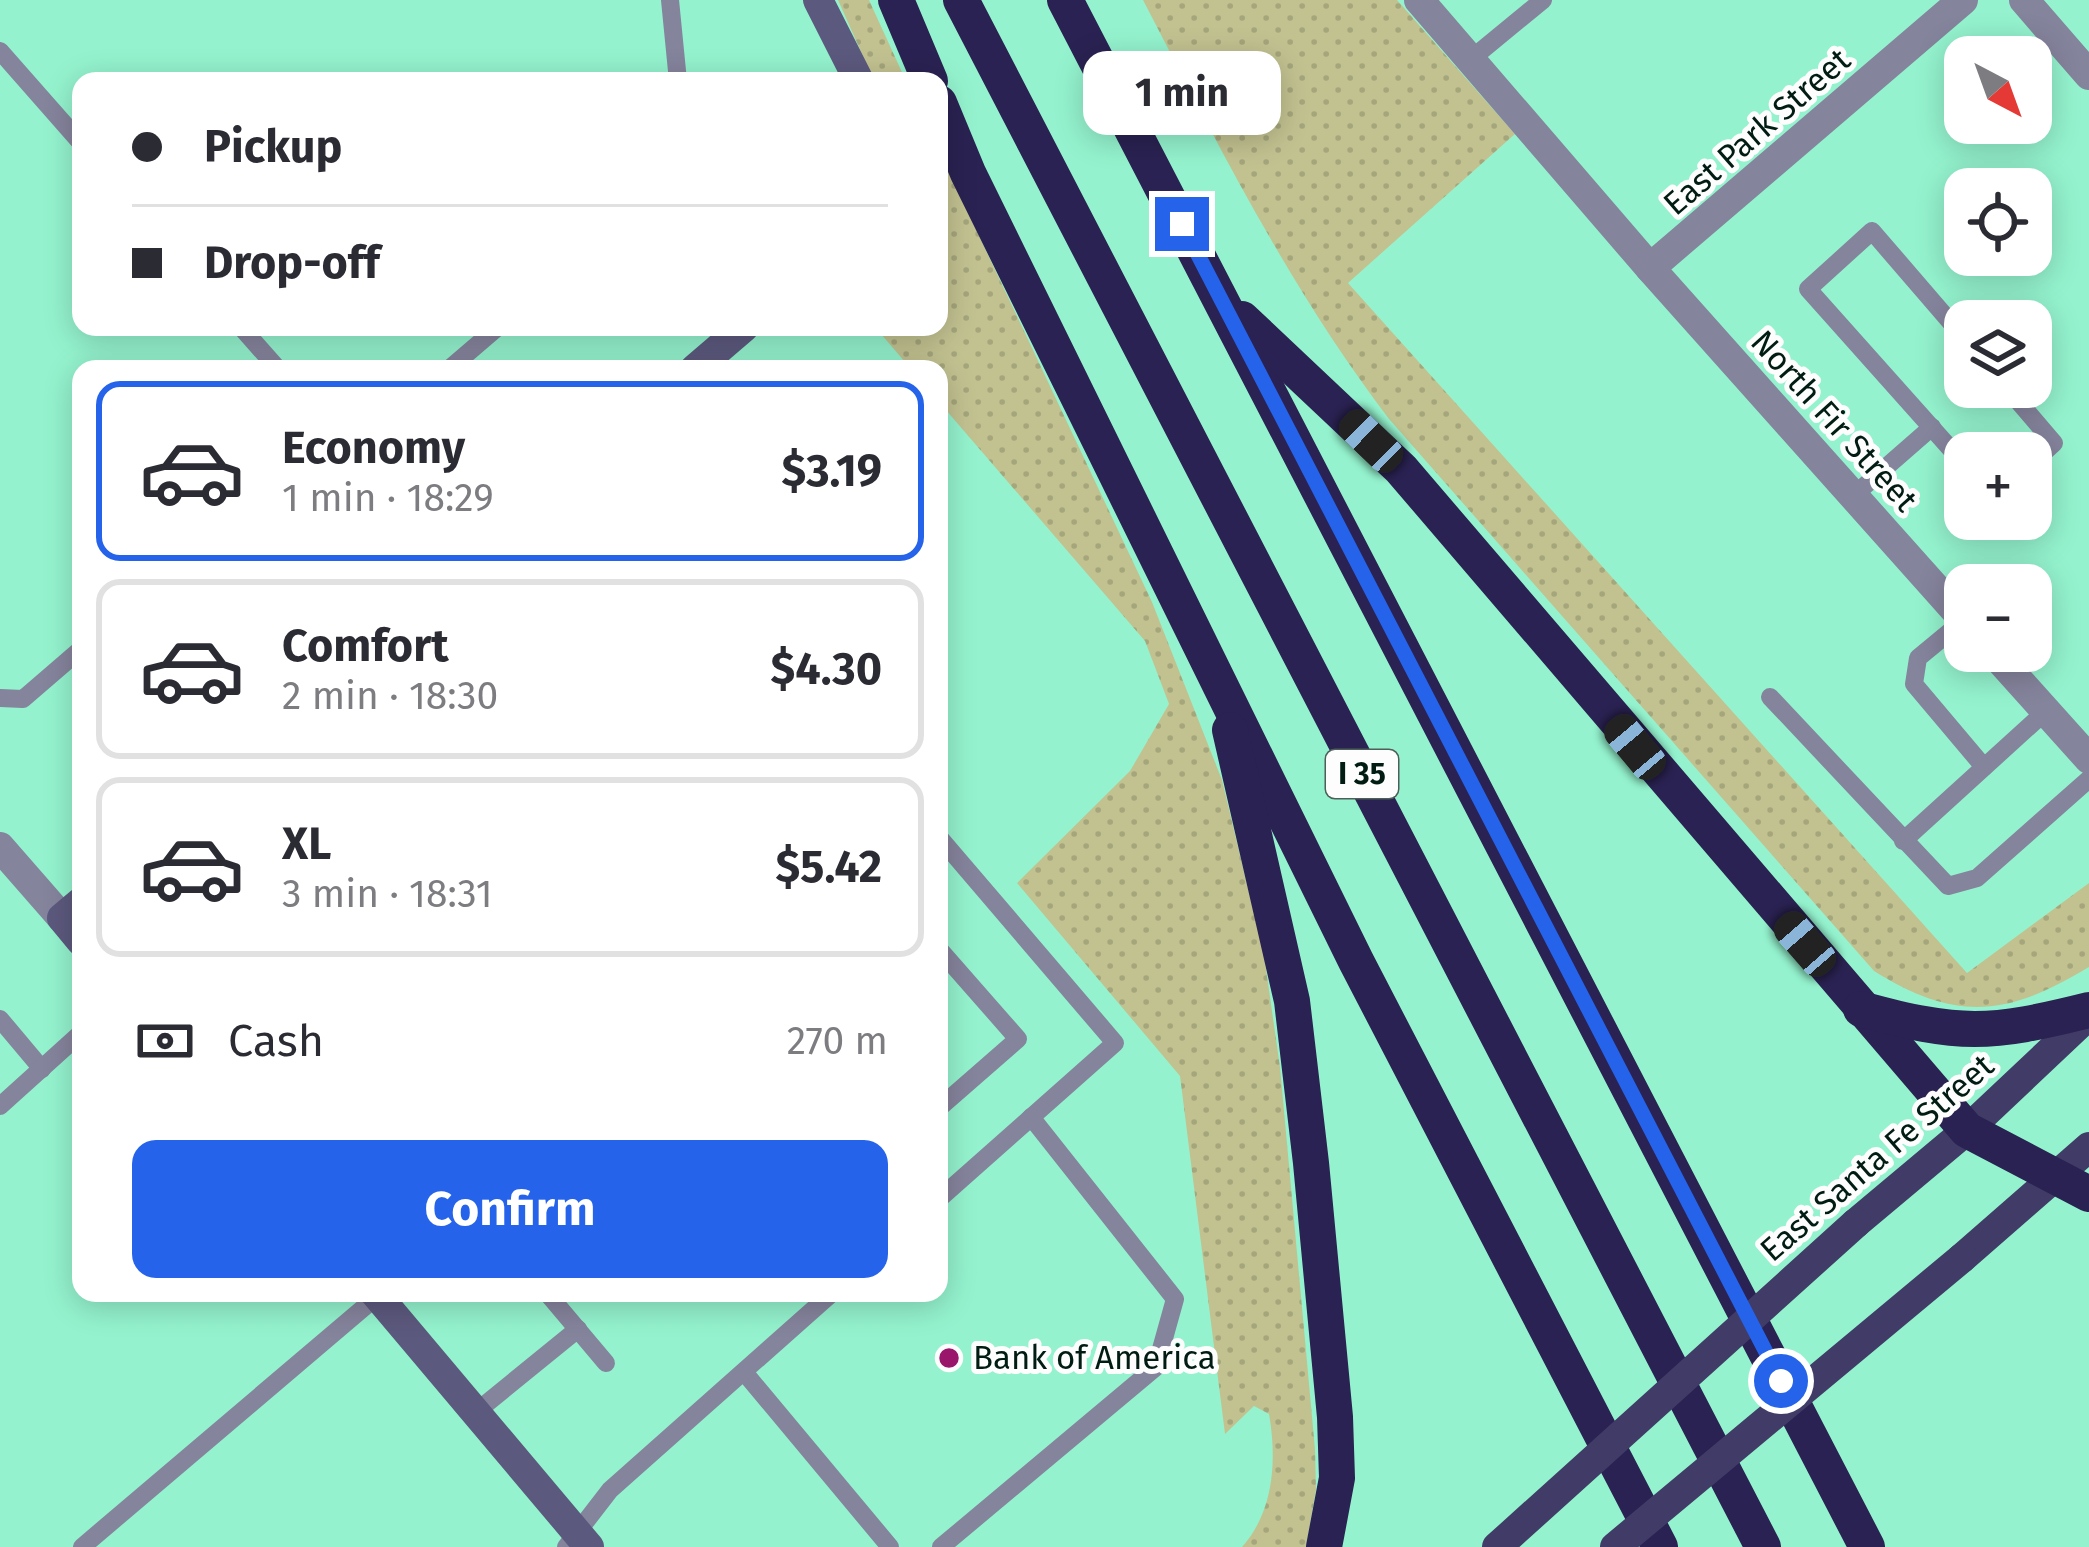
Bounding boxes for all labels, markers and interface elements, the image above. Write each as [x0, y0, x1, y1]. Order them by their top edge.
north arrow [1944, 36, 2052, 144]
map controls [1944, 36, 2052, 672]
street label: East Park Street [1656, 40, 1859, 224]
callout: 1 min [1083, 50, 1281, 134]
text: 1 min [1135, 70, 1229, 116]
text: Pickup [204, 120, 342, 174]
button: locate [1944, 168, 2052, 276]
route end [1155, 197, 1209, 251]
text: Drop-off [204, 236, 380, 290]
button: layers [1944, 300, 2052, 408]
street label: North Fir Street [1742, 322, 1926, 520]
car [1333, 403, 1409, 479]
icon: car [138, 417, 246, 525]
text: Economy [282, 421, 465, 475]
button: + [1944, 432, 2052, 540]
text: $3.19 [782, 444, 882, 498]
text: 1 min · 18:29 [282, 475, 494, 521]
button: − [1944, 564, 2052, 672]
icon: car [138, 615, 246, 723]
text: Comfort [282, 619, 449, 673]
text: $4.30 [771, 642, 882, 696]
text: 2 min · 18:30 [282, 673, 498, 719]
car [1598, 708, 1672, 786]
road number: I 35 [1326, 750, 1398, 798]
icon: car [138, 813, 246, 921]
text: XL [282, 817, 331, 871]
text: $5.42 [776, 840, 882, 894]
text: 3 min · 18:31 [282, 871, 493, 917]
car [1768, 905, 1842, 983]
icon: cash [132, 1008, 198, 1074]
text: Cash [228, 1014, 324, 1068]
text: 270 m [787, 1018, 888, 1064]
street label: East Santa Fe Street [1752, 1046, 2002, 1270]
button: Confirm [132, 1140, 888, 1278]
place label: Bank of America [973, 1338, 1216, 1378]
marker: Bank of America [936, 1345, 962, 1371]
route start [1754, 1354, 1808, 1408]

